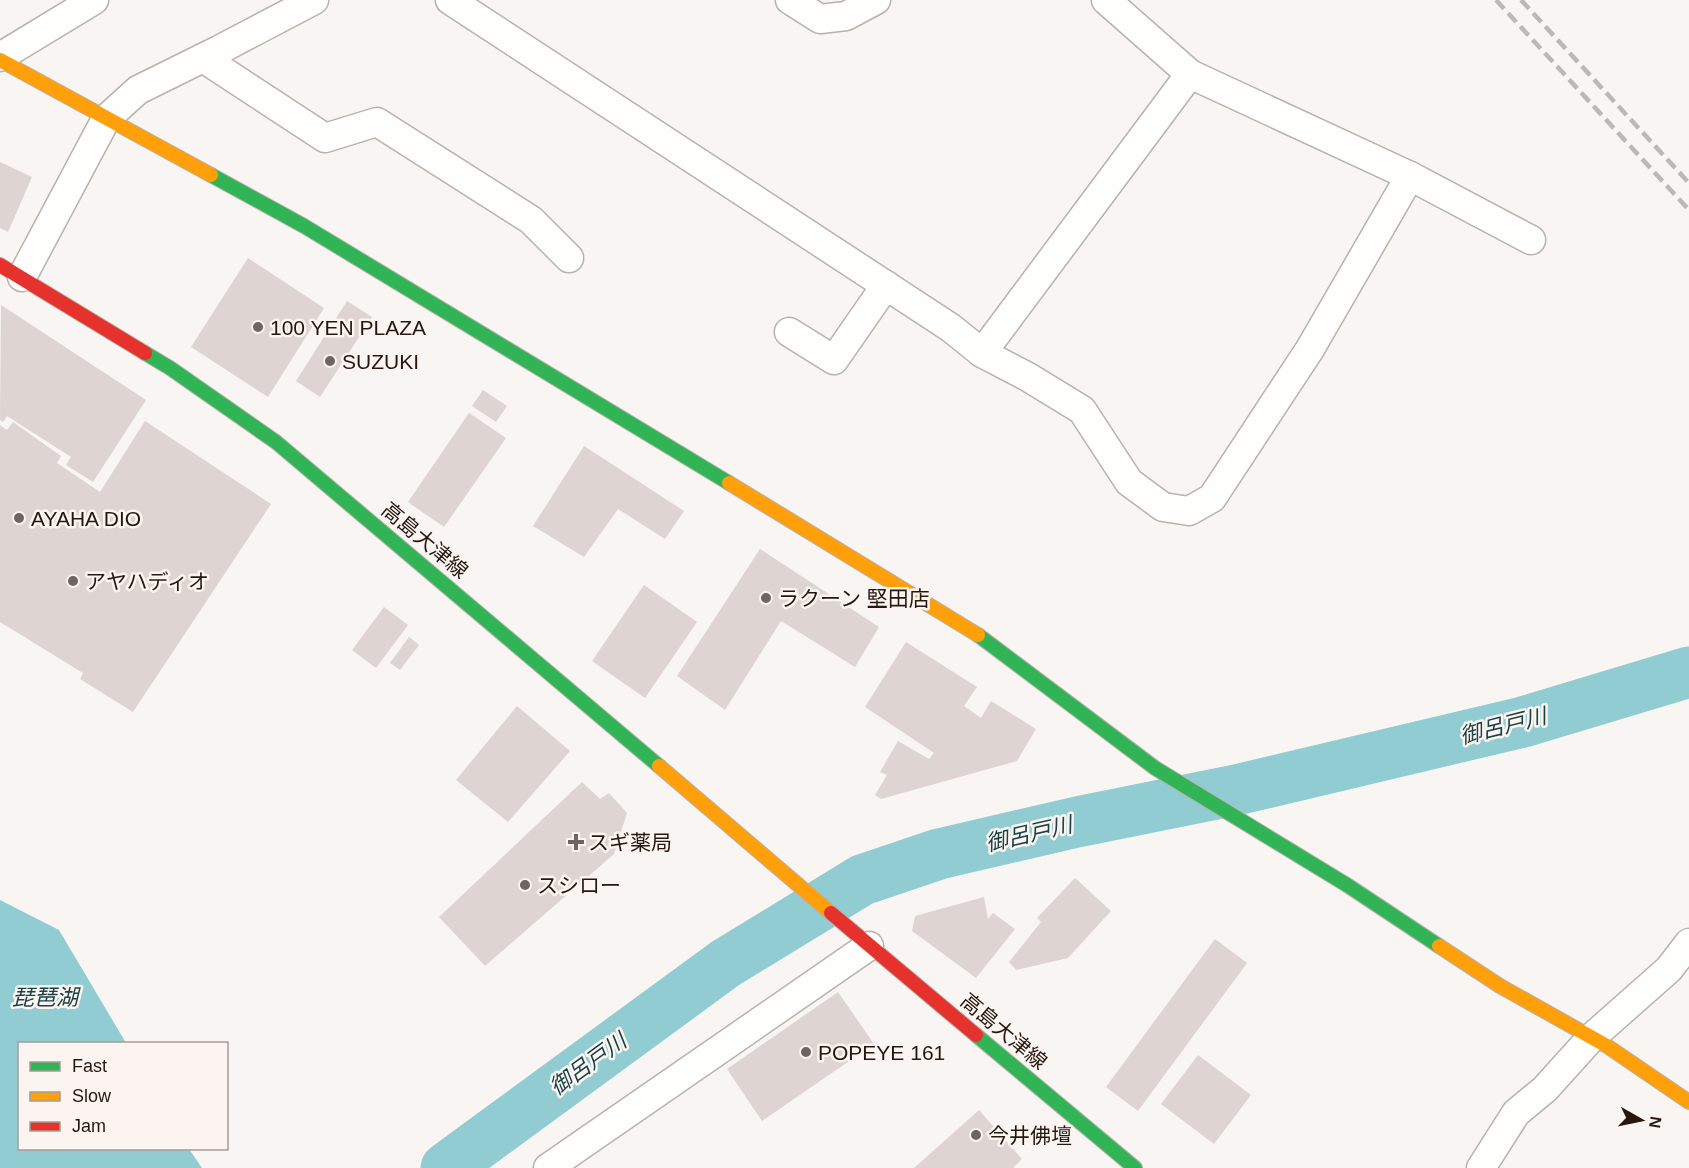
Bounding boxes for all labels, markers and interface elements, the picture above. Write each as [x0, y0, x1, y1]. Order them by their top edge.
place label: 100 YEN PLAZA [270, 316, 426, 339]
marker: 100 YEN PLAZA [251, 320, 265, 334]
place label: SUZUKI [342, 350, 419, 373]
marker: SUZUKI [323, 354, 337, 368]
street label: 高島大津線 [377, 497, 473, 583]
place label: AYAHA DIO [31, 507, 141, 530]
marker: AYAHA DIO [12, 511, 26, 525]
place label: アヤハディオ [85, 570, 209, 593]
marker: アヤハディオ [66, 574, 80, 588]
place label: ラクーン 堅田店 [778, 587, 930, 610]
marker: ラクーン 堅田店 [759, 591, 773, 605]
water label: 御呂戸川 [1457, 703, 1551, 749]
water label: 御呂戸川 [983, 811, 1077, 856]
place label: スギ薬局 [588, 831, 672, 854]
marker: スギ薬局 [569, 835, 583, 849]
place label: スシロー [537, 874, 621, 897]
marker: スシロー [518, 878, 532, 892]
water label: 琵琶湖 [12, 985, 81, 1010]
street label: 高島大津線 [956, 988, 1052, 1074]
water label: 御呂戸川 [545, 1027, 633, 1100]
place label: POPEYE 161 [818, 1041, 945, 1064]
legend [18, 1042, 228, 1150]
marker: POPEYE 161 [799, 1045, 813, 1059]
text: Fast [72, 1056, 107, 1076]
text: Slow [72, 1086, 112, 1106]
north arrow [1611, 1090, 1671, 1150]
text: N [1646, 1115, 1665, 1129]
text: Jam [72, 1116, 106, 1136]
place label: 今井佛壇 [988, 1124, 1072, 1147]
marker: 今井佛壇 [969, 1128, 983, 1142]

